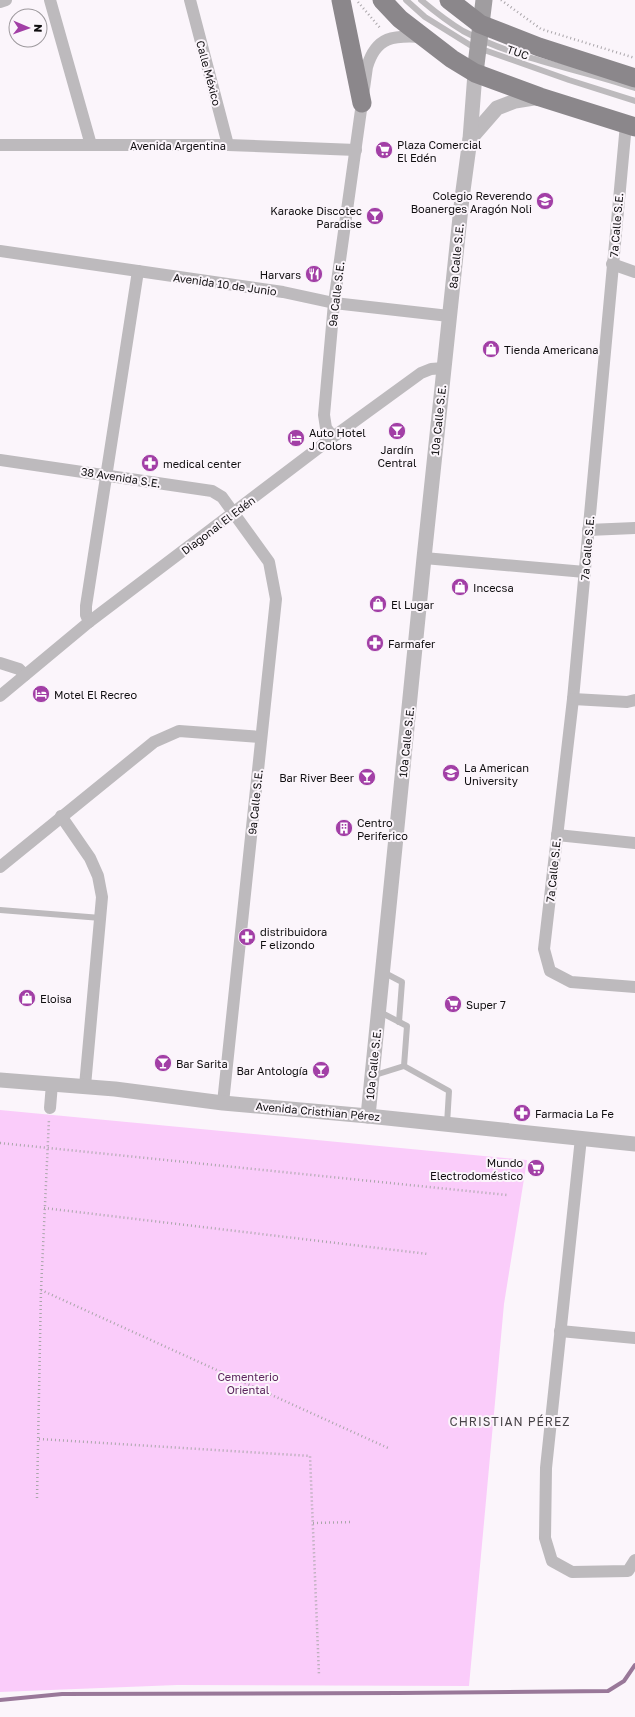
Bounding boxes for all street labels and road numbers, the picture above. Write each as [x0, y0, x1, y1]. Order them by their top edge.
street label: Calle México [194, 39, 224, 107]
street label: TUC [505, 42, 531, 62]
street label: Avenida Argentina [130, 139, 226, 152]
street label: 7a Calle S.E. [607, 192, 625, 258]
street label: 8a Calle S.E. [446, 223, 466, 289]
street label: 9a Calle S.E. [326, 261, 346, 327]
street label: Avenida 10 de Junio [172, 270, 278, 298]
street label: 10a Calle S.E. [428, 384, 448, 456]
street label: 38 Avenida S.E. [80, 464, 162, 490]
street label: Diagonal El Edén [179, 493, 257, 557]
street label: 7a Calle S.E. [578, 515, 596, 581]
street label: 10a Calle S.E. [396, 706, 416, 778]
street label: 9a Calle S.E. [245, 769, 265, 835]
street label: 7a Calle S.E. [543, 837, 563, 903]
street label: 10a Calle S.E. [363, 1028, 383, 1100]
street label: Avenida Cristhian Pérez [255, 1099, 381, 1123]

